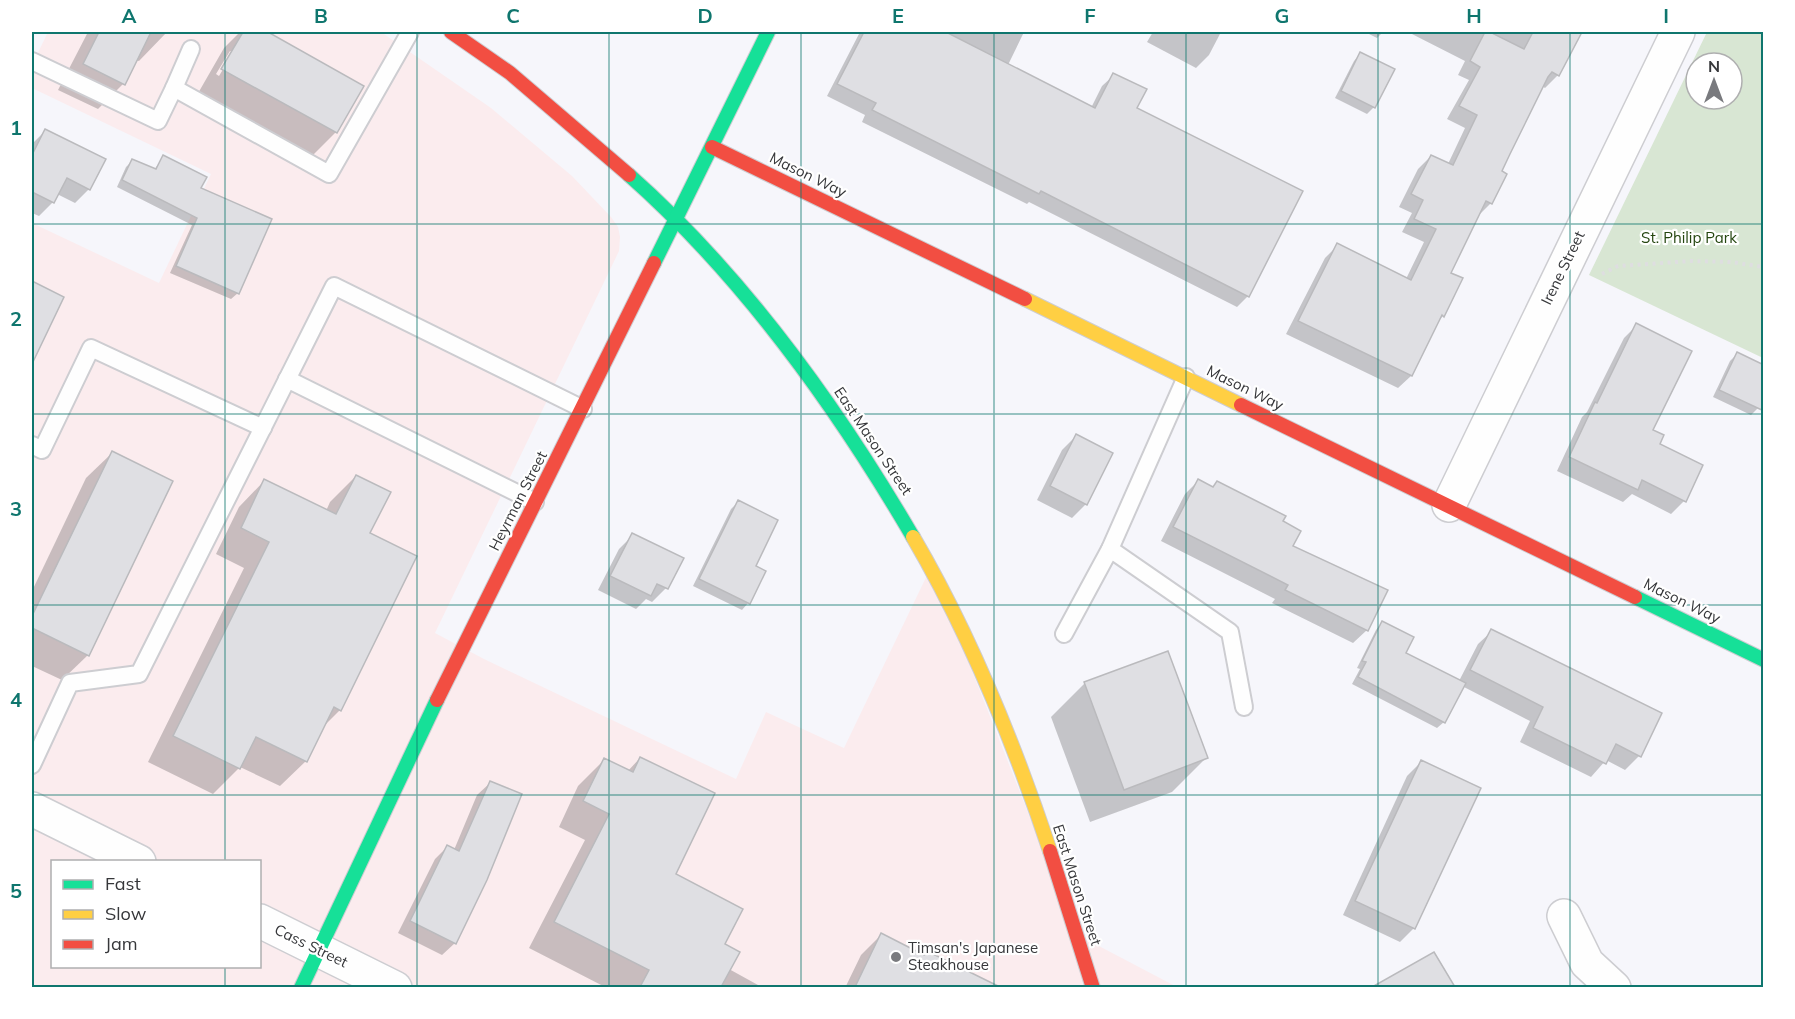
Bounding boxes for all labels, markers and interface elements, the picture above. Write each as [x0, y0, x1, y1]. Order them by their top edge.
text: A [122, 3, 137, 28]
text: B [314, 3, 328, 28]
text: C [506, 3, 520, 28]
text: D [697, 3, 713, 28]
text: E [892, 3, 904, 28]
text: F [1084, 3, 1096, 28]
text: G [1275, 3, 1289, 28]
text: H [1466, 3, 1482, 28]
text: I [1663, 3, 1669, 28]
north arrow [1684, 51, 1744, 111]
text: N [1708, 56, 1720, 76]
text: 1 [10, 115, 22, 140]
street label: Mason Way [767, 148, 850, 201]
street label: Irene Street [1537, 228, 1589, 308]
park label: St. Philip Park [1641, 228, 1737, 247]
text: 2 [10, 306, 22, 331]
street label: Mason Way [1204, 361, 1287, 414]
street label: East Mason Street [830, 383, 917, 498]
street label: Heyrman Street [484, 448, 551, 554]
text: 3 [10, 496, 22, 521]
street label: Mason Way [1641, 574, 1724, 627]
text: 4 [10, 687, 22, 712]
street label: East Mason Street [1049, 822, 1106, 948]
legend [51, 860, 261, 968]
text: Fast [105, 872, 141, 895]
text: 5 [10, 878, 22, 903]
text: Slow [105, 902, 147, 925]
street label: Cass Street [271, 920, 351, 971]
text: Jam [105, 932, 138, 955]
place label: Timsan's Japanese Steakhouse [908, 938, 1038, 974]
marker: Timsan's Japanese Steakhouse [889, 950, 903, 964]

